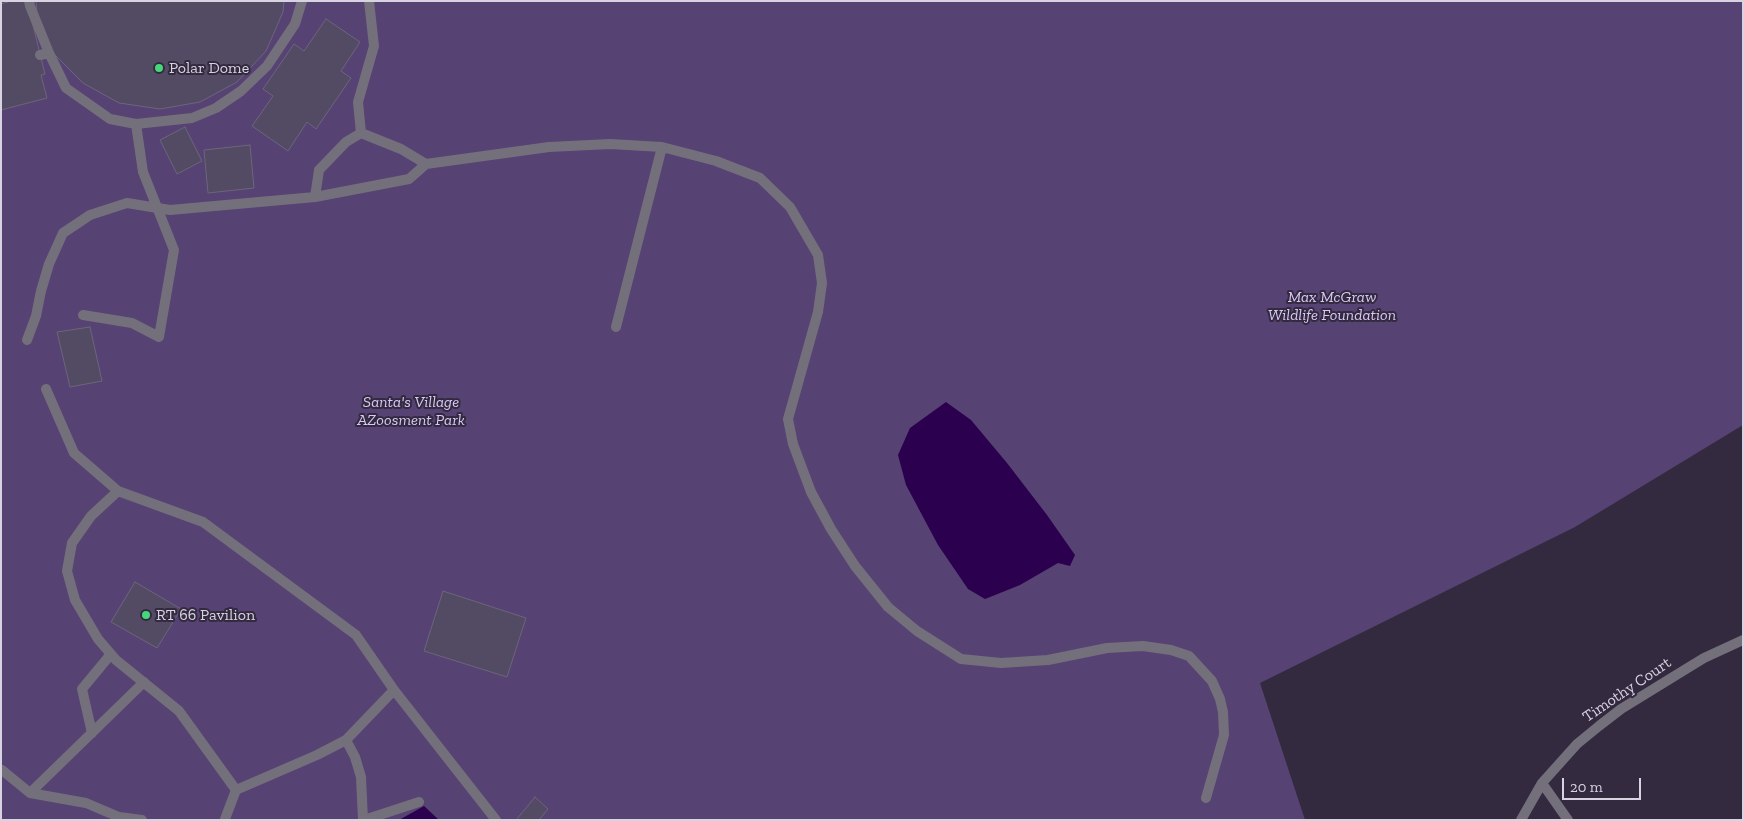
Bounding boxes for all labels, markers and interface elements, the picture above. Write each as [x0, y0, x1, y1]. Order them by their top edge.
place label: Polar Dome [169, 58, 249, 78]
marker: Polar Dome [153, 62, 165, 74]
park label: Max McGraw Wildlife Foundation [1268, 287, 1396, 325]
park label: Santa's Village AZoosment Park [357, 392, 465, 430]
place label: RT 66 Pavilion [156, 605, 255, 625]
marker: RT 66 Pavilion [140, 609, 152, 621]
street label: Timothy Court [1579, 653, 1675, 727]
scale bar [1564, 768, 1643, 800]
text: 20 m [1570, 778, 1603, 796]

